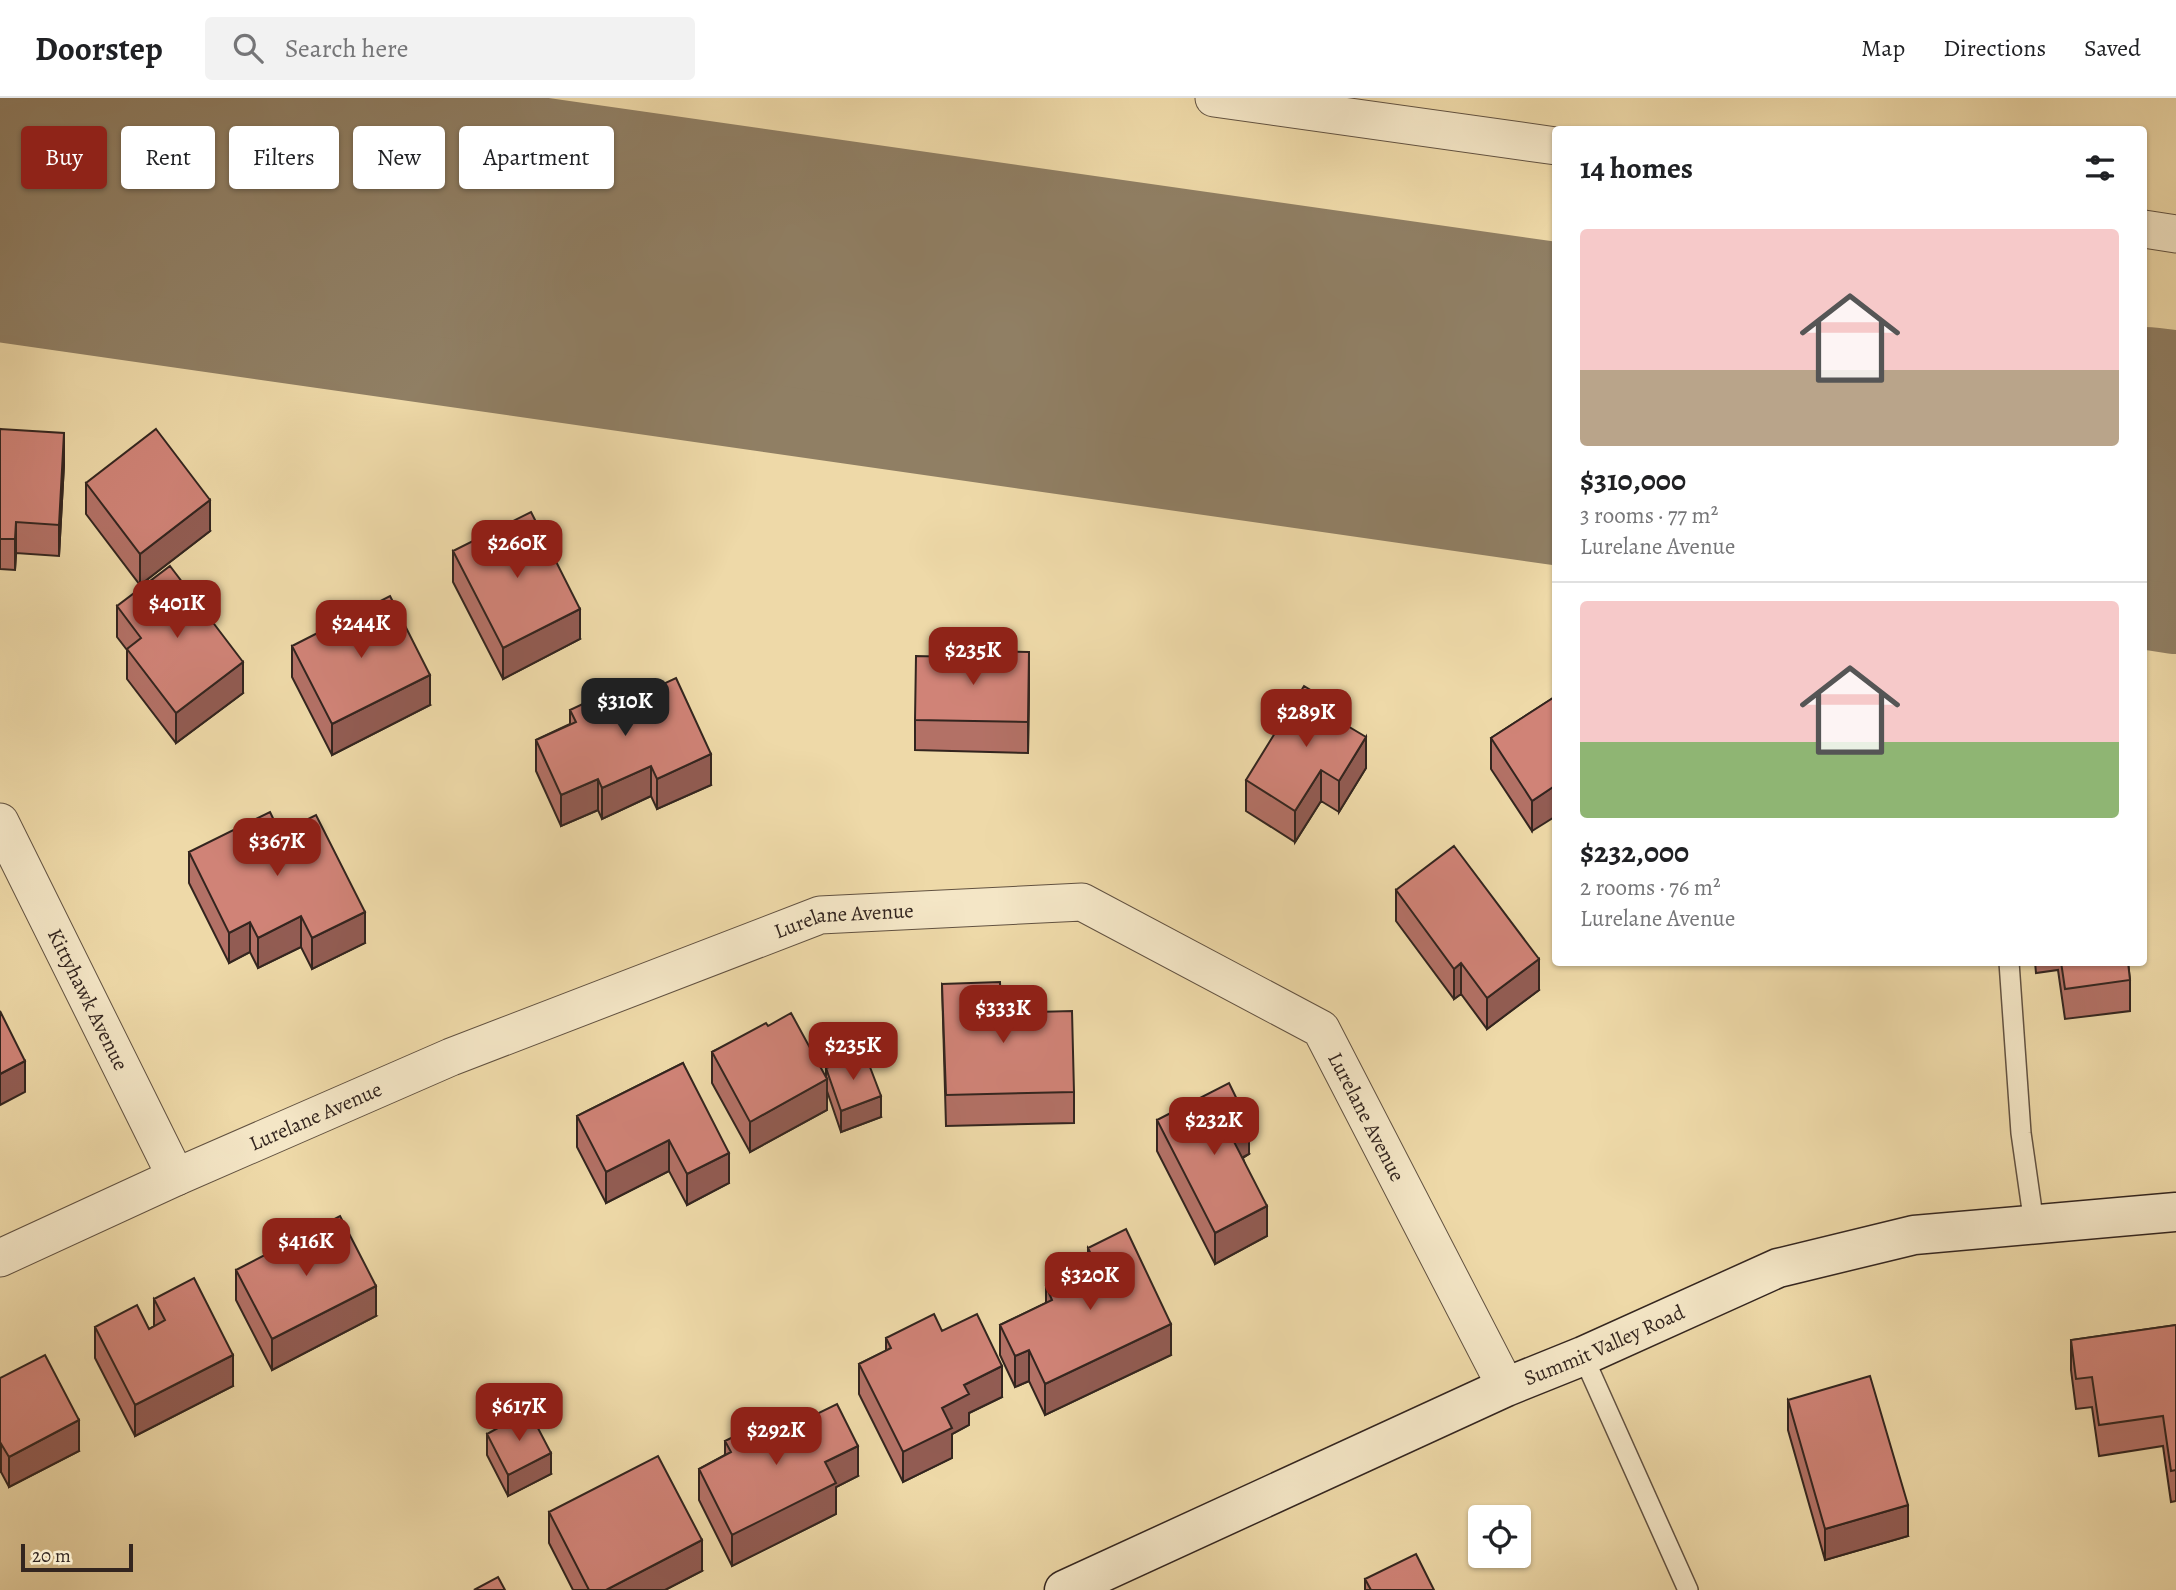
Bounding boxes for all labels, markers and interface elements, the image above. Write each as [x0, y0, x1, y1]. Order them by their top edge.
search box [205, 17, 695, 80]
text: Doorstep [35, 26, 163, 71]
icon: search [229, 29, 267, 67]
text: Search here [285, 31, 408, 66]
text: Map [1861, 32, 1905, 64]
text: Directions [1943, 32, 2046, 64]
text: Saved [2084, 32, 2141, 64]
chip: Buy [21, 126, 107, 189]
chip: Rent [121, 126, 215, 189]
chip: Filters [229, 126, 339, 189]
chip: New [353, 126, 445, 189]
chip: Apartment [459, 126, 614, 189]
text: 14 homes [1580, 148, 1693, 188]
icon: filters [2081, 149, 2119, 187]
icon: home [1787, 275, 1913, 401]
text: $310,000 [1580, 460, 1686, 500]
text: 3 rooms · 77 m² [1580, 500, 1718, 531]
pin: $260K [468, 520, 566, 580]
text: $260K [487, 527, 547, 558]
text: Lurelane Avenue [1580, 531, 1735, 562]
pin: $401K [128, 580, 226, 640]
text: $401K [149, 587, 205, 618]
pin: $244K [312, 601, 410, 660]
text: $244K [332, 607, 390, 638]
pin: $235K [924, 628, 1022, 687]
text: $235K [945, 634, 1001, 665]
icon: home [1787, 647, 1913, 773]
pin: $310K [576, 678, 674, 738]
text: $310K [597, 685, 653, 716]
pin: $289K [1257, 690, 1355, 749]
text: $289K [1277, 696, 1335, 727]
pin: $367K [228, 818, 326, 878]
text: $367K [249, 825, 305, 856]
text: $232,000 [1580, 832, 1689, 872]
text: 2 rooms · 76 m² [1580, 872, 1721, 903]
street label: Lurelane Avenue [770, 896, 914, 945]
text: Lurelane Avenue [1580, 903, 1735, 934]
street label: Kittyhawk Avenue [41, 924, 135, 1075]
pin: $333K [954, 986, 1052, 1045]
text: $333K [975, 992, 1031, 1023]
pin: $235K [804, 1023, 902, 1082]
text: $235K [825, 1029, 881, 1060]
street label: Lurelane Avenue [1321, 1047, 1411, 1186]
street label: Lurelane Avenue [245, 1075, 386, 1157]
pin: $232K [1165, 1098, 1263, 1157]
text: $232K [1185, 1104, 1243, 1135]
pin: $416K [257, 1218, 355, 1278]
text: $416K [278, 1225, 334, 1256]
pin: $320K [1041, 1252, 1139, 1312]
text: $320K [1061, 1259, 1119, 1290]
street label: Summit Valley Road [1520, 1298, 1690, 1392]
pin: $617K [470, 1384, 568, 1443]
text: $617K [492, 1390, 546, 1421]
pin: $292K [727, 1408, 825, 1467]
text: $292K [747, 1414, 805, 1445]
map controls [1468, 1505, 1531, 1568]
button: locate [1468, 1505, 1531, 1568]
scale bar [21, 1541, 133, 1573]
text: 20 m [32, 1543, 71, 1569]

